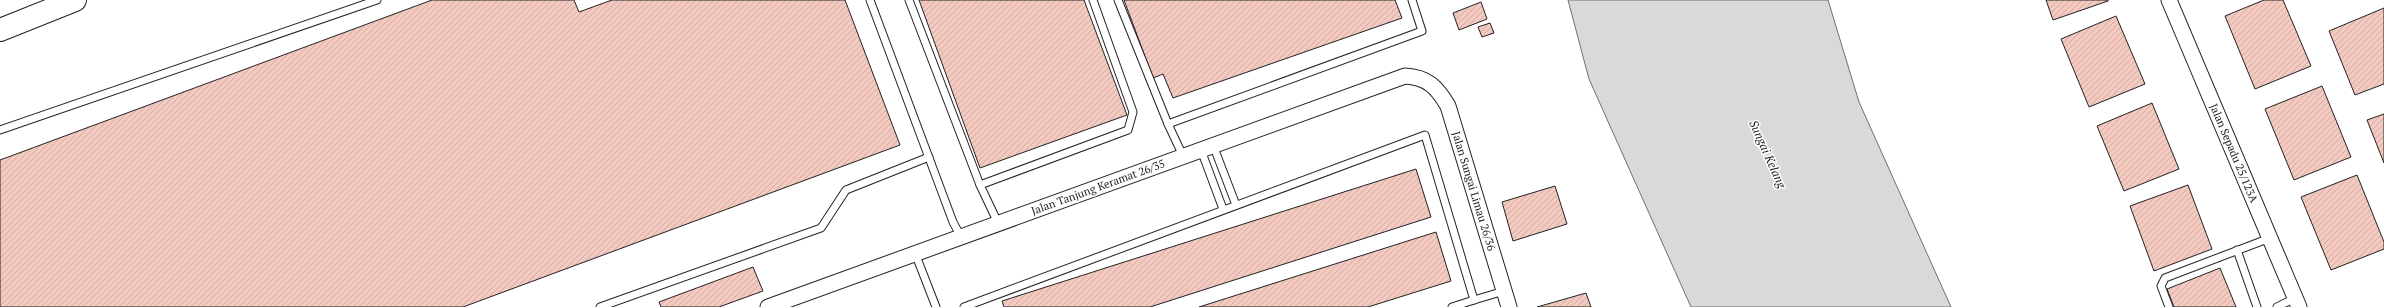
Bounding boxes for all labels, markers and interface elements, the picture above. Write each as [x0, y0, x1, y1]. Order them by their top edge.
street label: Jalan Sepadu 25/123A [2207, 101, 2261, 205]
water label: Sungai Kelang [1746, 118, 1790, 191]
street label: Jalan Sungai Limau 26/36 [1449, 130, 1499, 252]
street label: Jalan Tanjung Keramat 26/35 [1029, 156, 1167, 218]

